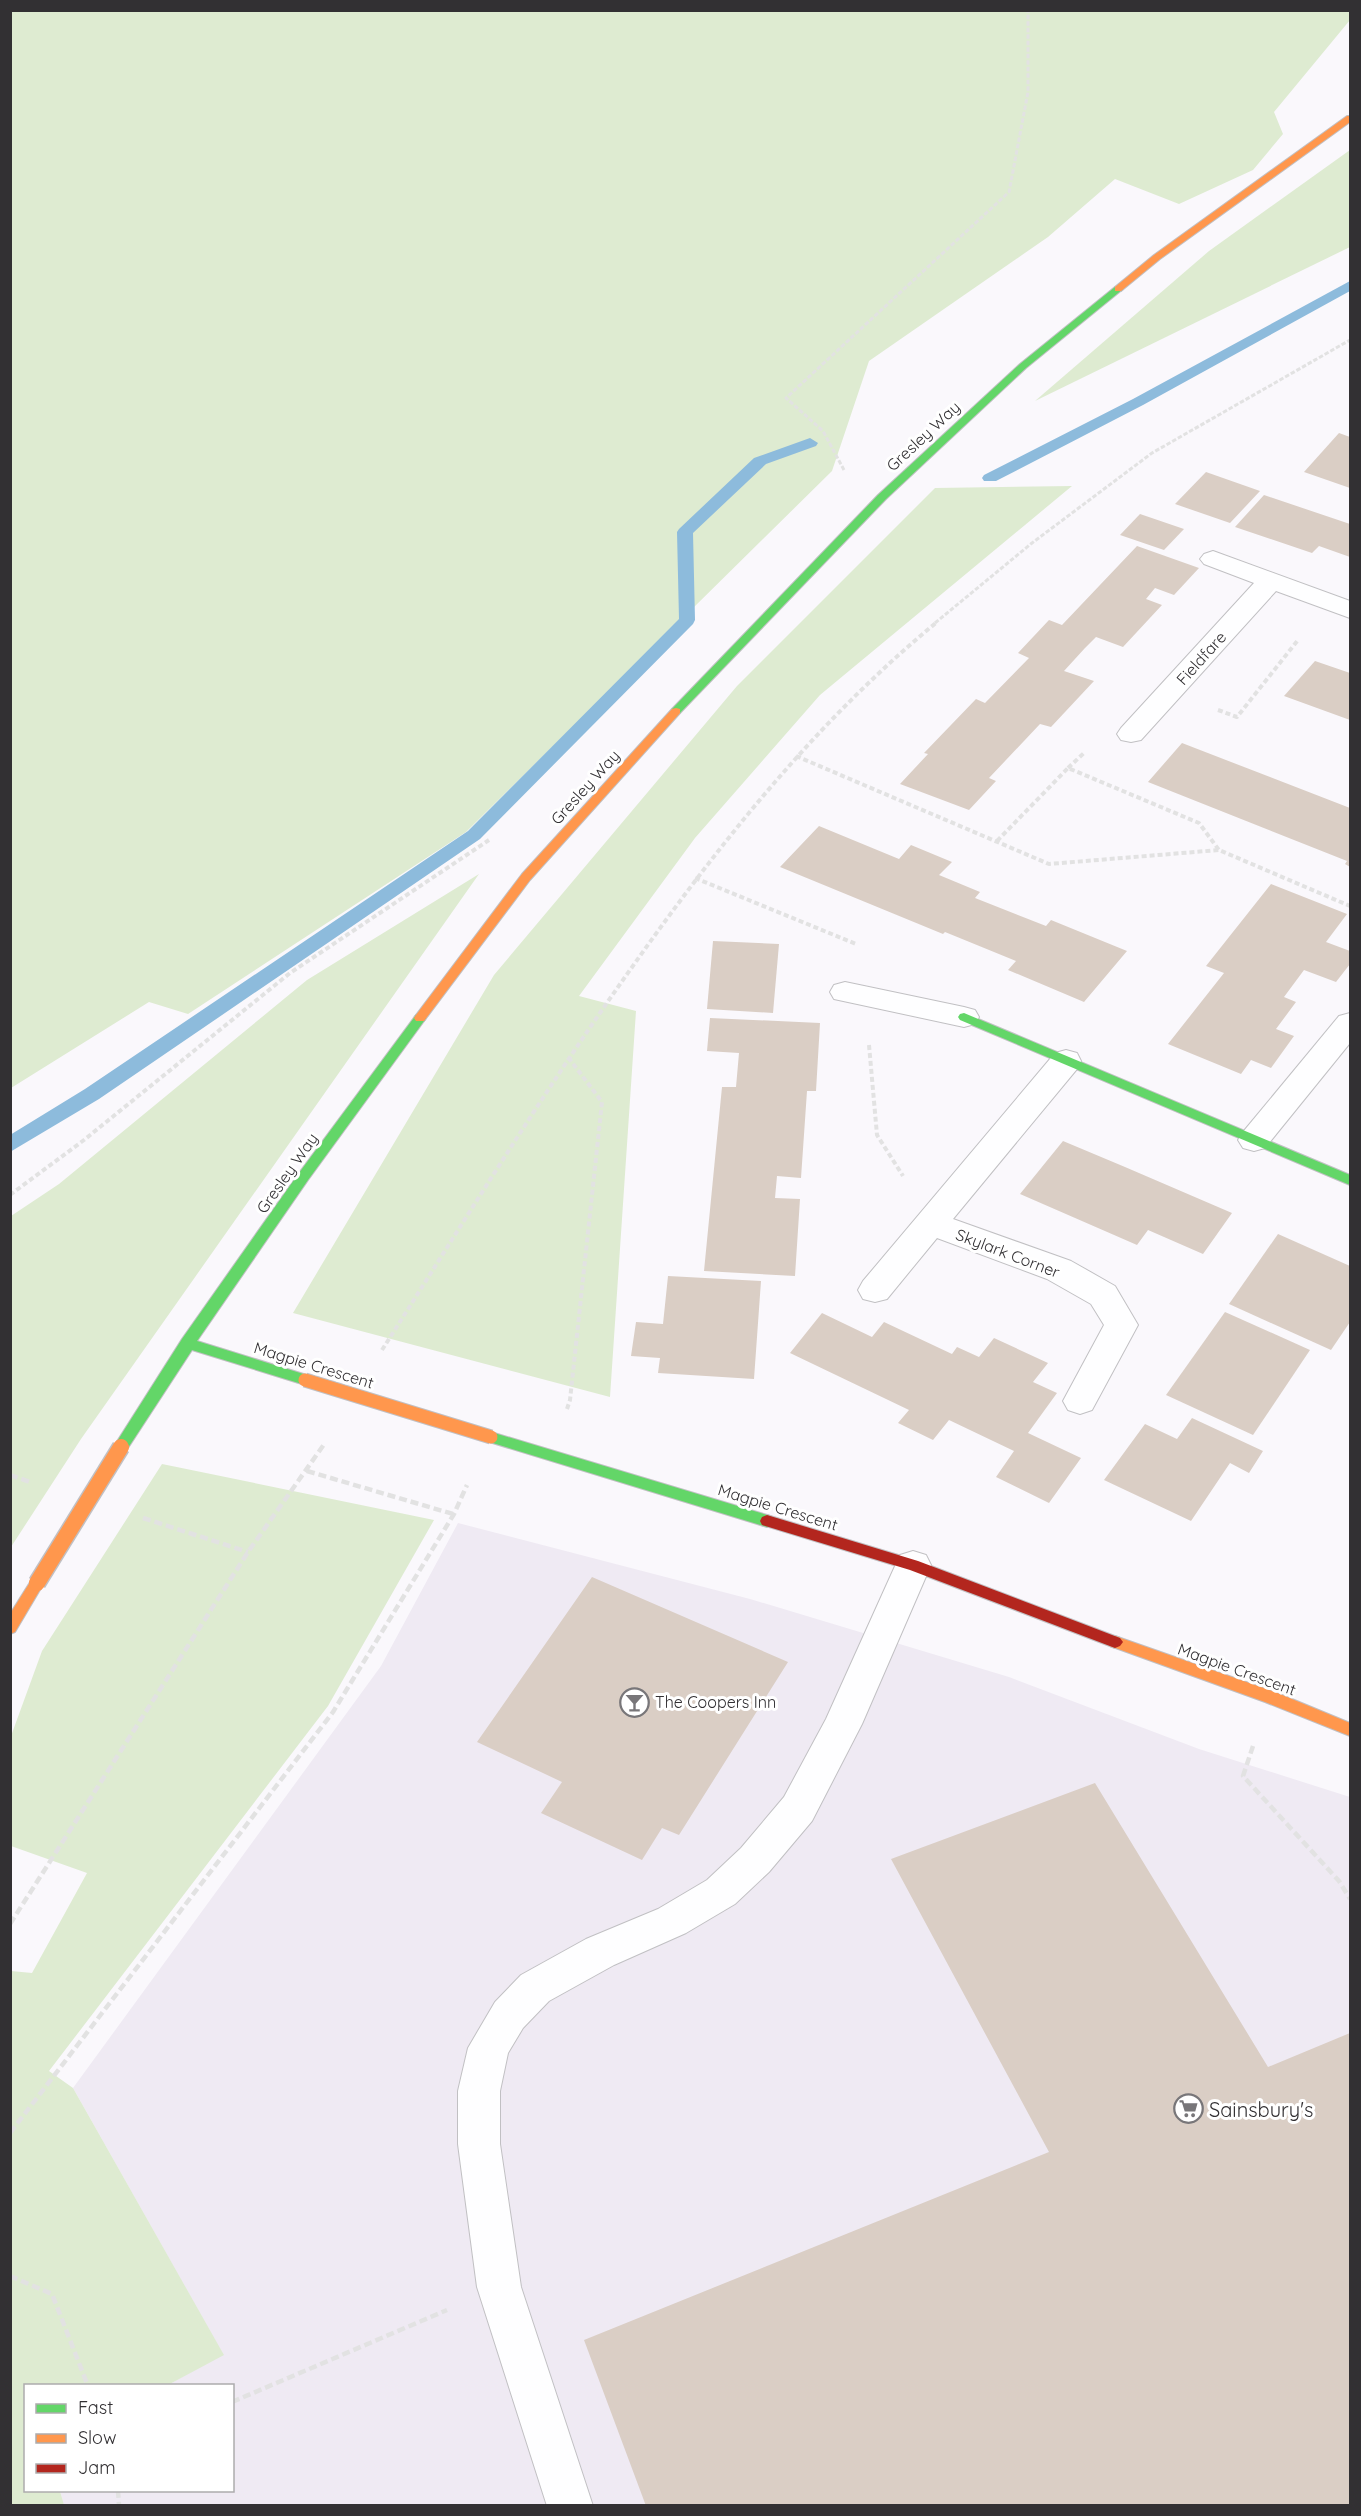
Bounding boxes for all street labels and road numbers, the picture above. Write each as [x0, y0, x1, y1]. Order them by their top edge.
street label: Gresley Way [882, 397, 964, 475]
street label: Fieldfare [1172, 627, 1230, 689]
street label: Gresley Way [546, 746, 624, 828]
street label: Gresley Way [252, 1129, 322, 1217]
street label: Skylark Corner [953, 1224, 1063, 1282]
street label: Magpie Crescent [252, 1337, 376, 1393]
street label: Magpie Crescent [716, 1479, 840, 1535]
street label: Magpie Crescent [1175, 1638, 1299, 1700]

